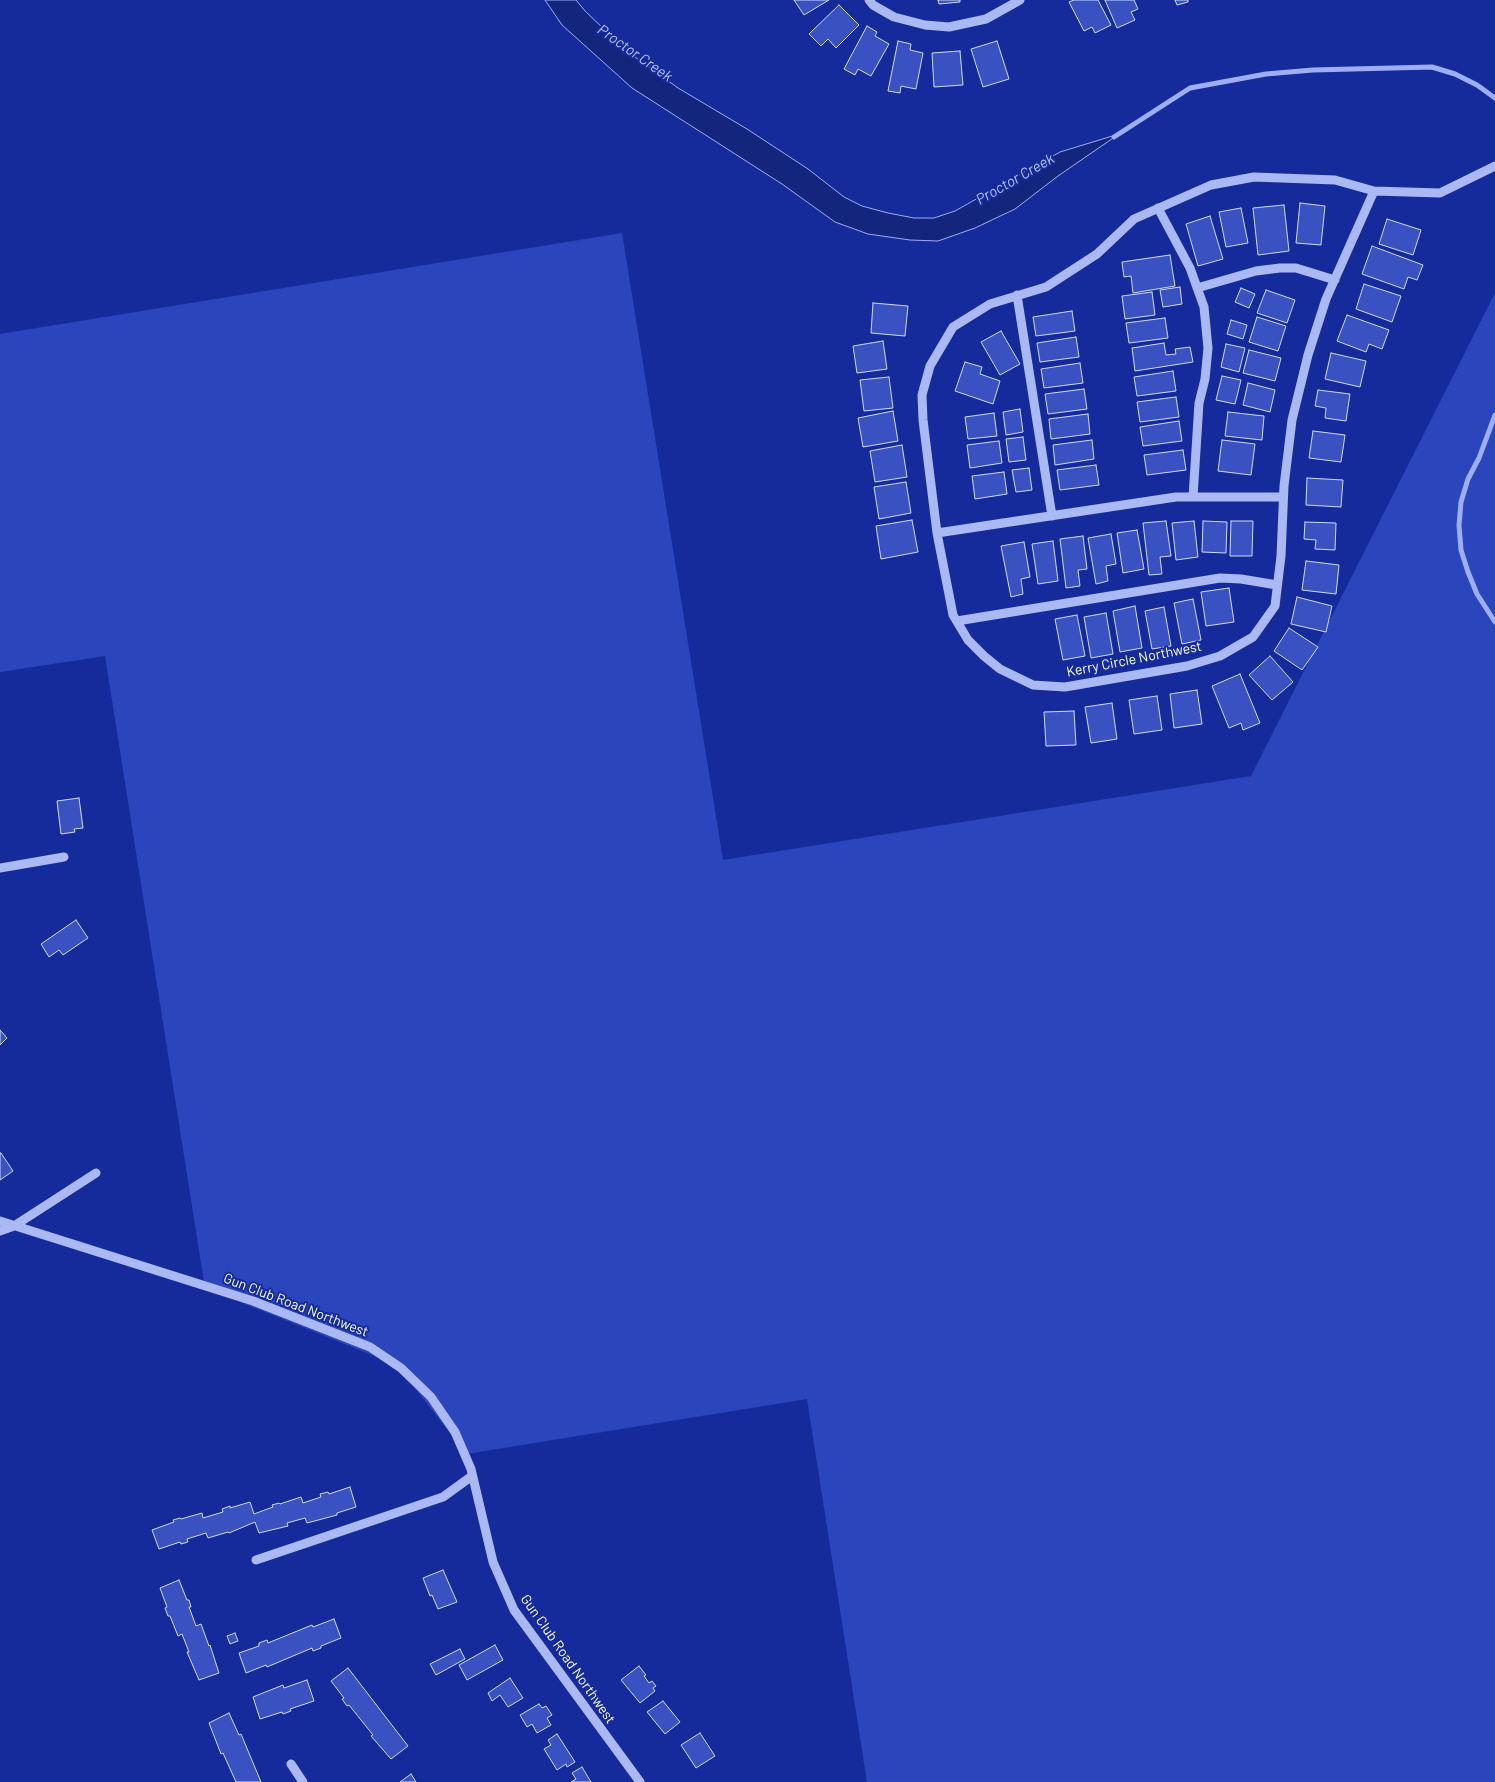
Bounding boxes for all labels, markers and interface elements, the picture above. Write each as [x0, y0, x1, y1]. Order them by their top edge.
water label: Proctor Creek [594, 21, 676, 85]
water label: Proctor Creek [973, 149, 1057, 209]
street label: Kerry Circle Northwest [1065, 638, 1203, 680]
street label: Gun Club Road Northwest [221, 1270, 371, 1340]
street label: Gun Club Road Northwest [517, 1591, 619, 1727]

